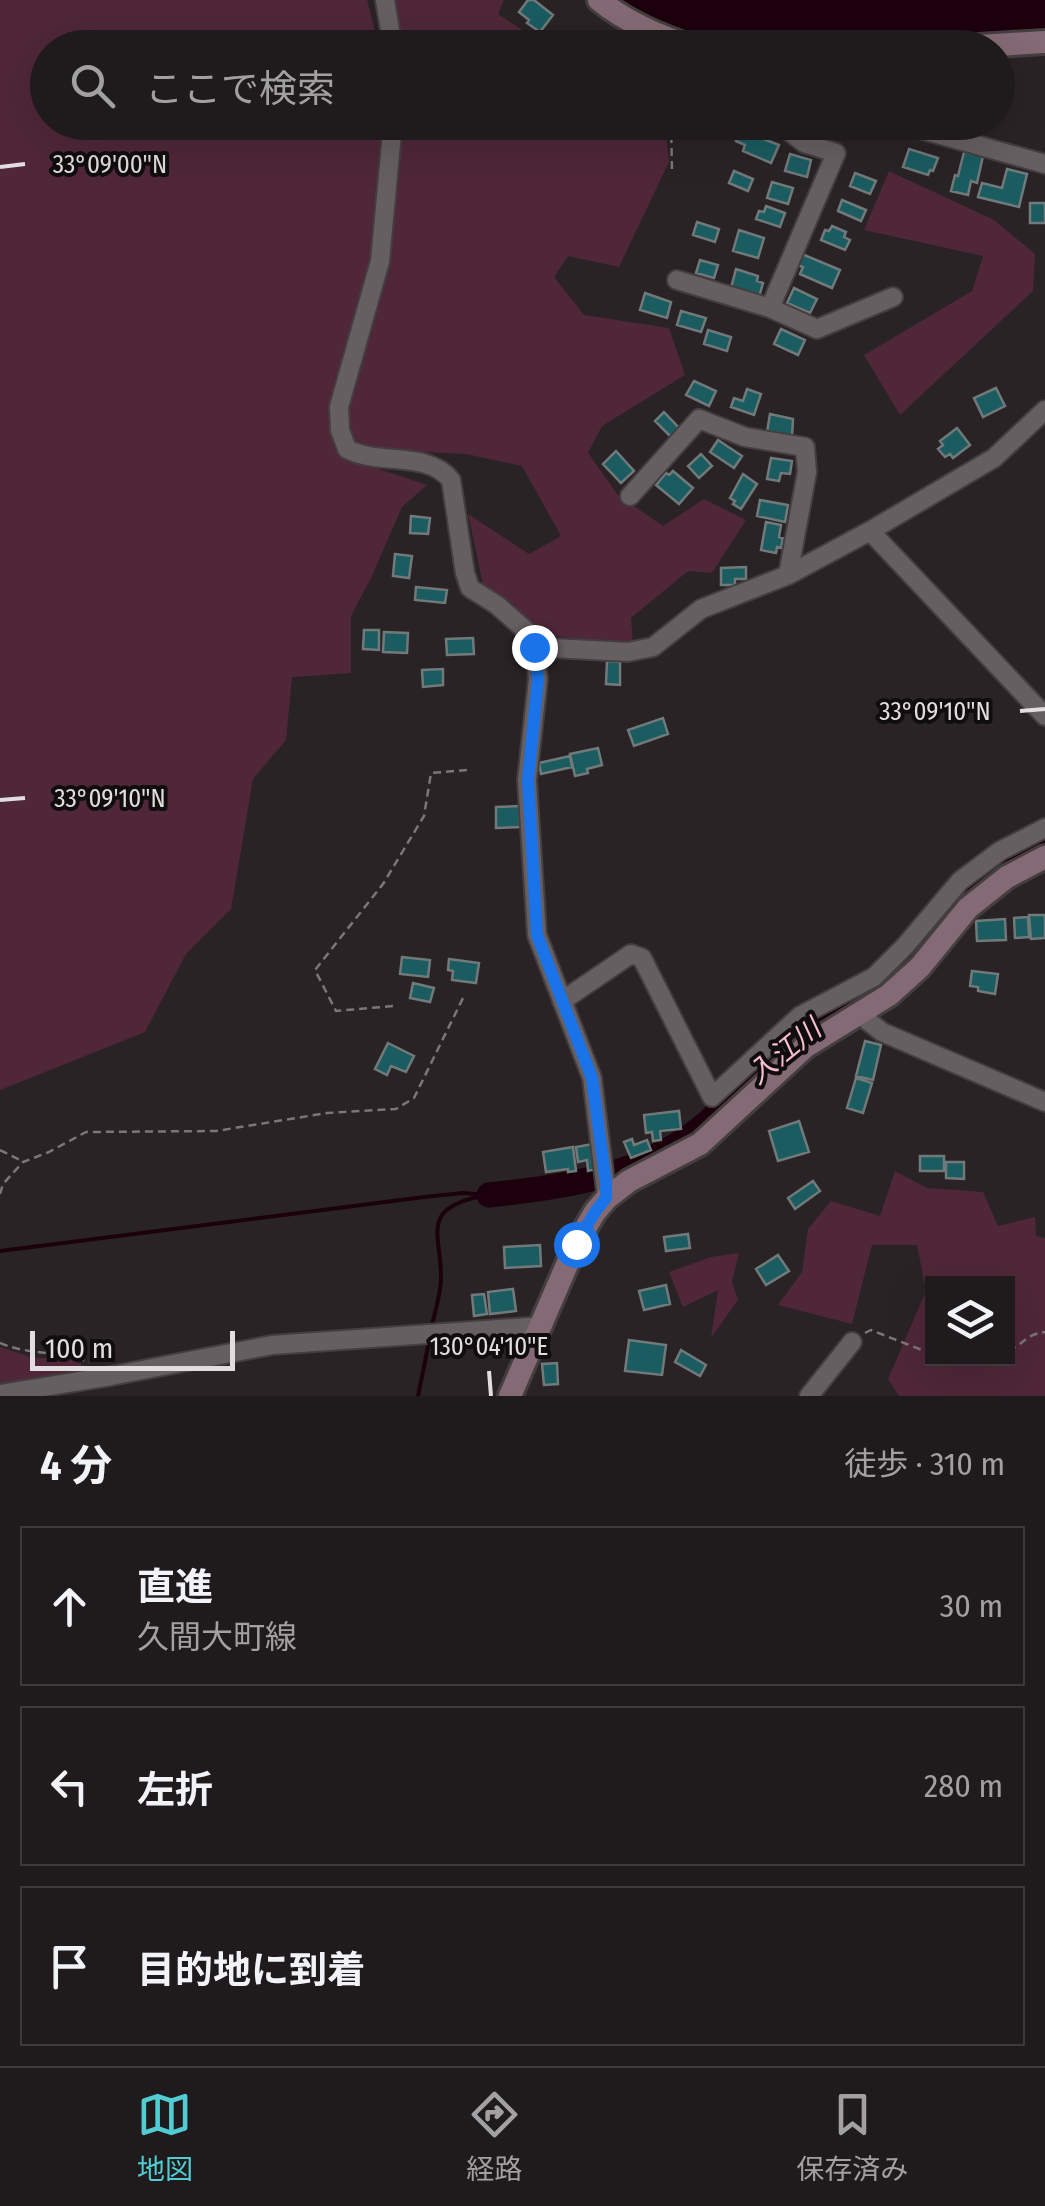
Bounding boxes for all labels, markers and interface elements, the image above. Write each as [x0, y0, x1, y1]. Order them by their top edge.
search box [30, 30, 1015, 140]
icon: search [65, 58, 120, 113]
text: ここで検索 [145, 66, 335, 112]
text: 33°09'00"N [53, 150, 167, 180]
route end [512, 625, 558, 671]
text: 33°09'10"N [879, 697, 991, 727]
text: 33°09'10"N [54, 784, 166, 814]
water label: 入江川 [741, 1010, 830, 1091]
route start [554, 1222, 600, 1268]
map controls [925, 1276, 1015, 1366]
button: layers [925, 1276, 1015, 1366]
scale bar [30, 1326, 235, 1370]
text: 100 m [45, 1332, 113, 1365]
text: 130°04'10"E [430, 1332, 548, 1362]
text: 4 分 [40, 1441, 112, 1491]
text: 徒歩 · 310 m [844, 1445, 1005, 1483]
text: 直進 [137, 1564, 213, 1610]
icon: ahead [42, 1579, 97, 1634]
text: 30 m [940, 1587, 1003, 1625]
text: 久間大町線 [137, 1618, 297, 1656]
icon: left [42, 1759, 97, 1814]
text: 左折 [137, 1767, 213, 1813]
text: 280 m [924, 1767, 1003, 1805]
icon: arrive [42, 1939, 97, 1994]
text: 目的地に到着 [137, 1947, 365, 1993]
tab: 地図 [137, 2087, 193, 2187]
tab: 経路 [466, 2087, 522, 2187]
tab: 保存済み [796, 2087, 908, 2187]

